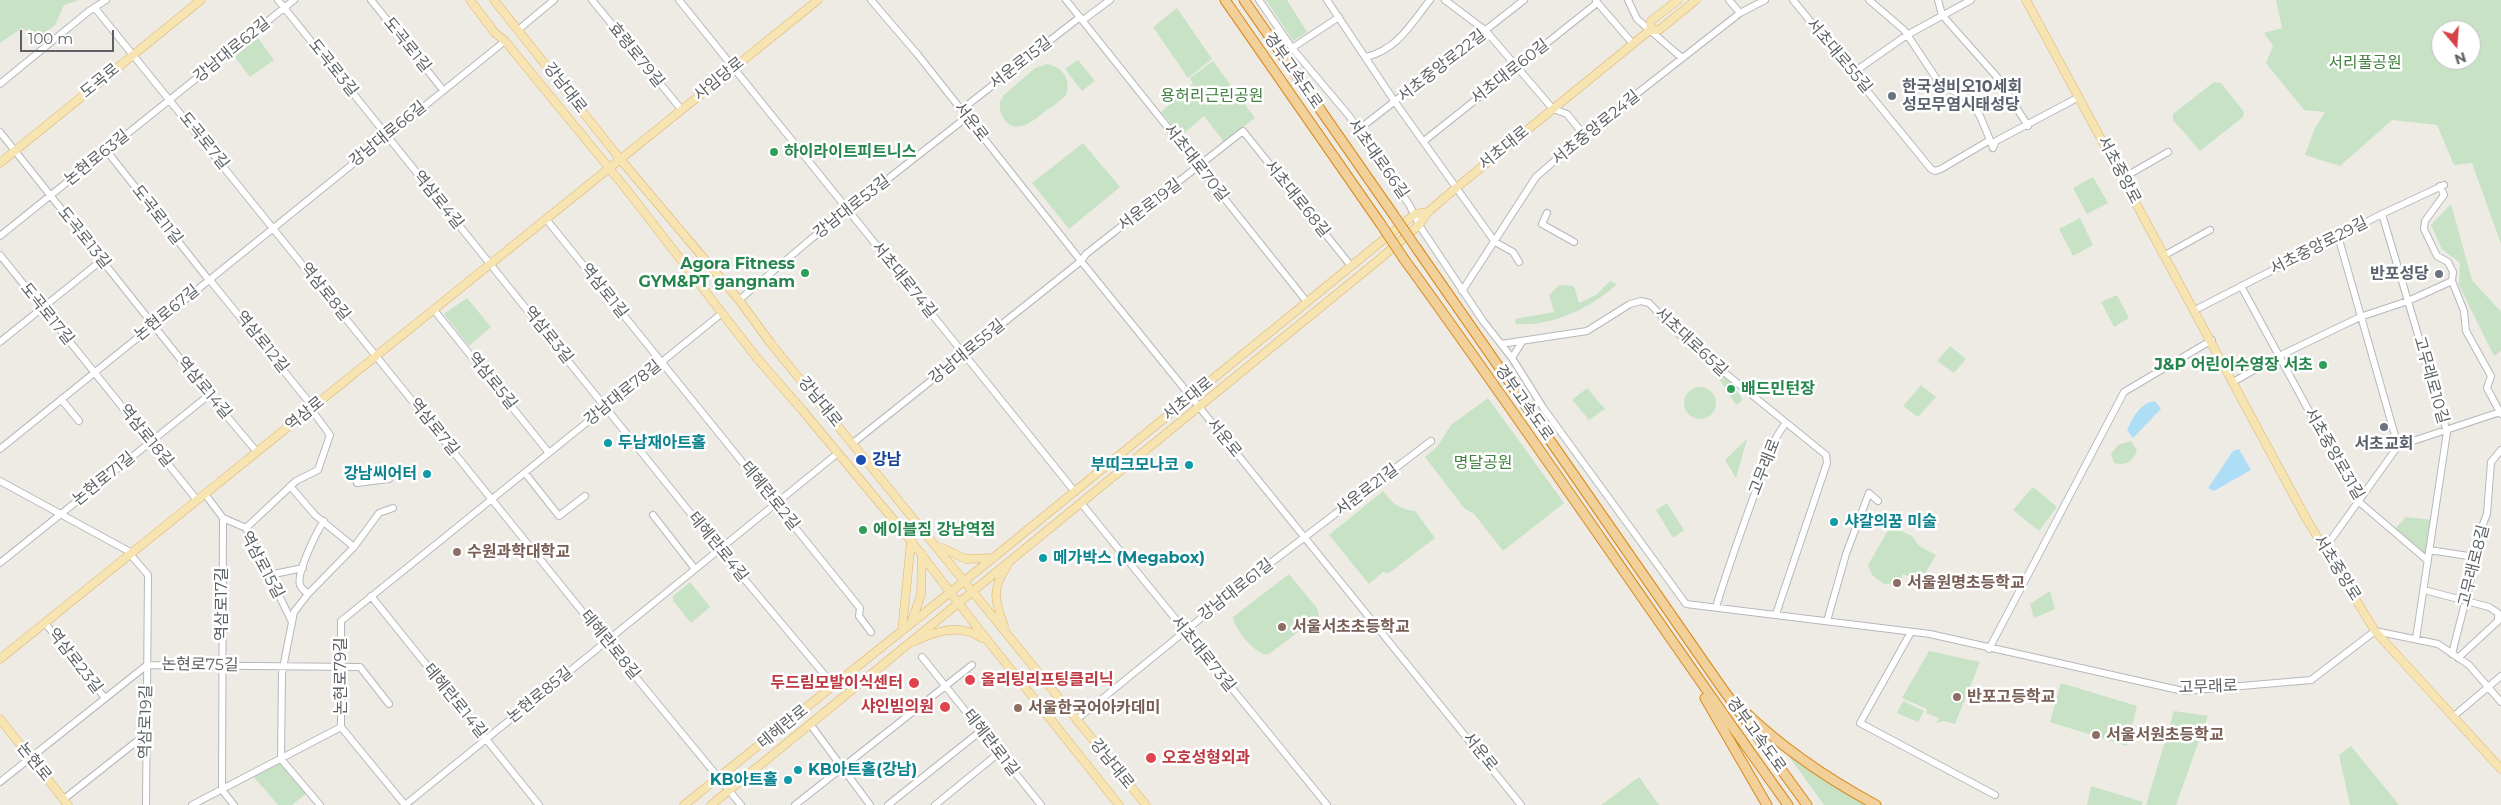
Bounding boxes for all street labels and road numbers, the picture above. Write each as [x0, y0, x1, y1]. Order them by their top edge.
street label: 강남대로62길 [190, 13, 274, 87]
street label: 도곡로1길 [379, 14, 435, 76]
street label: 서초대로55길 [1802, 15, 1876, 97]
street label: 효령로79길 [604, 19, 668, 91]
street label: 서초중앙로22길 [1394, 26, 1490, 106]
street label: 경부고속도로 [1260, 29, 1326, 113]
street label: 서운로15길 [986, 33, 1056, 93]
street label: 도곡로3길 [304, 36, 362, 100]
street label: 서초대로60길 [1467, 36, 1553, 108]
street label: 사임당로 [690, 53, 748, 105]
street label: 강남대로 [539, 59, 591, 117]
street label: 도곡로 [77, 60, 123, 102]
street label: 서초중앙로24길 [1548, 87, 1644, 169]
street label: 강남대로66길 [346, 97, 430, 171]
street label: 서운로 [950, 99, 992, 145]
street label: 도곡로7길 [175, 108, 233, 174]
street label: 서초대로66길 [1343, 115, 1413, 203]
street label: 서초대로70길 [1160, 120, 1232, 206]
street label: 서초대로 [1475, 122, 1533, 174]
street label: 논현로63길 [61, 126, 133, 190]
street label: 서초중앙로 [2093, 133, 2145, 207]
street label: 서초대로68길 [1260, 157, 1334, 241]
street label: 역삼로4길 [409, 167, 467, 233]
street label: 강남대로53길 [810, 171, 894, 243]
street label: 서운로19길 [1115, 175, 1185, 235]
street label: 도곡로11길 [128, 181, 186, 249]
street label: 도곡로13길 [53, 203, 115, 273]
street label: 서초중앙로29길 [2267, 213, 2371, 279]
street label: 서초대로74길 [867, 238, 941, 322]
street label: 역삼로8길 [296, 259, 354, 325]
street label: 역삼로1길 [576, 260, 632, 322]
street label: 도곡로17길 [16, 279, 78, 349]
street label: 논현로67길 [131, 281, 203, 345]
street label: 역삼로3길 [519, 303, 577, 367]
street label: 서초대로65길 [1651, 303, 1731, 381]
street label: 역삼로12길 [231, 307, 293, 377]
street label: 강남대로55길 [925, 316, 1009, 388]
street label: 고무래로10길 [2409, 334, 2453, 426]
street label: 역삼로5길 [463, 349, 521, 413]
street label: 역삼로14길 [172, 353, 236, 423]
street label: 강남대로78길 [581, 356, 665, 430]
street label: 경부고속도로 [1491, 361, 1557, 445]
street label: 강남대로 [794, 373, 846, 431]
street label: 서초대로 [1159, 373, 1217, 425]
street label: 역삼로 [282, 393, 328, 435]
street label: 역삼로7길 [405, 394, 463, 460]
street label: 역삼로18길 [115, 401, 177, 471]
street label: 서초중앙로31길 [2300, 405, 2368, 503]
street label: 서운로 [1203, 415, 1245, 461]
street label: 고무래로 [1745, 436, 1785, 498]
street label: 논현로71길 [69, 448, 139, 510]
street label: 테헤란로2길 [737, 458, 803, 534]
street label: 서운로21길 [1332, 460, 1402, 520]
street label: 테헤란로4길 [684, 508, 752, 586]
street label: 고무래로8길 [2455, 523, 2493, 609]
street label: 역삼로15길 [236, 528, 288, 602]
street label: 서초중앙로 [2309, 532, 2365, 604]
street label: 강남대로61길 [1195, 555, 1277, 625]
street label: 역삼로17길 [212, 567, 232, 641]
street label: 테헤란로8길 [576, 606, 644, 684]
street label: 서초대로73길 [1167, 612, 1239, 696]
street label: 역삼로23길 [44, 625, 106, 697]
street label: 논현로79길 [331, 637, 351, 715]
street label: 논현로75길 [161, 655, 239, 675]
street label: 테헤란로14길 [419, 660, 491, 742]
street label: 논현로85길 [504, 663, 576, 727]
street label: 고무래로 [2178, 676, 2238, 698]
street label: 역삼로19길 [136, 685, 156, 759]
street label: 경부고속도로 [1722, 694, 1790, 776]
street label: 테헤란로 [754, 701, 812, 753]
street label: 테헤란로1길 [959, 706, 1023, 780]
street label: 서운로 [1459, 729, 1501, 775]
street label: 강남대로 [1086, 735, 1138, 793]
street label: 논현로 [13, 739, 55, 785]

